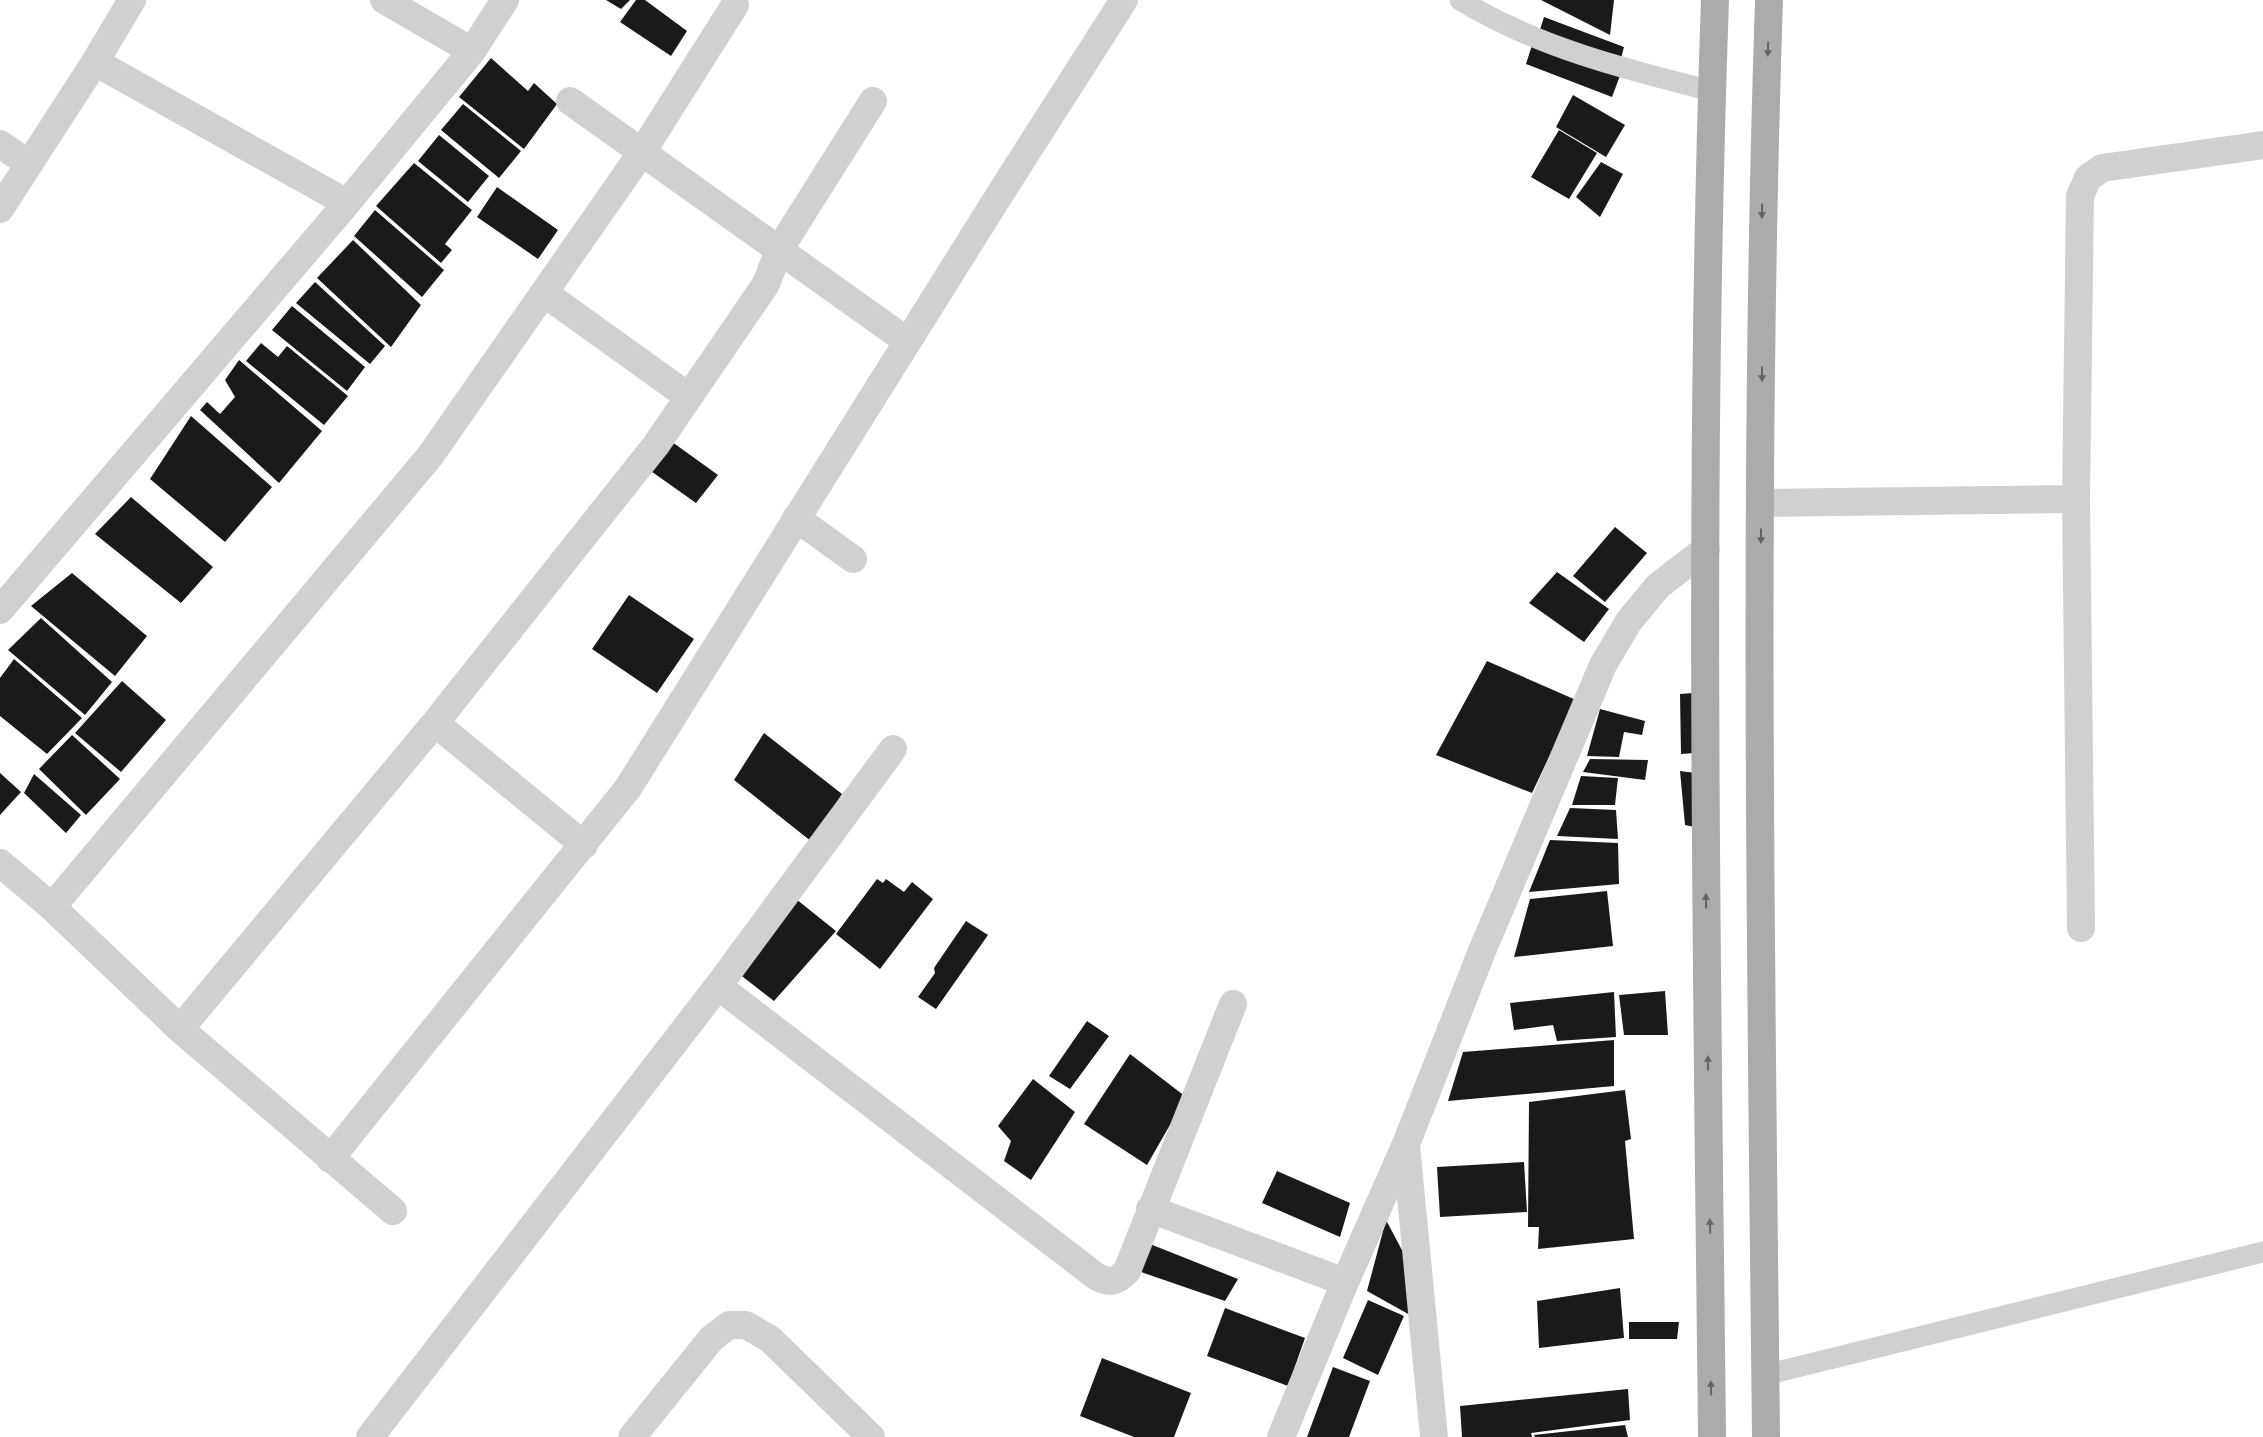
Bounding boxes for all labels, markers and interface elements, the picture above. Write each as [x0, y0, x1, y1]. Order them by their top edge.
one-way arrow [1763, 41, 1771, 57]
one-way arrow [1758, 203, 1766, 219]
one-way arrow [1758, 366, 1766, 382]
one-way arrow [1757, 528, 1765, 544]
one-way arrow [1702, 893, 1710, 909]
one-way arrow [1704, 1055, 1712, 1071]
one-way arrow [1706, 1218, 1714, 1234]
one-way arrow [1707, 1380, 1715, 1396]

